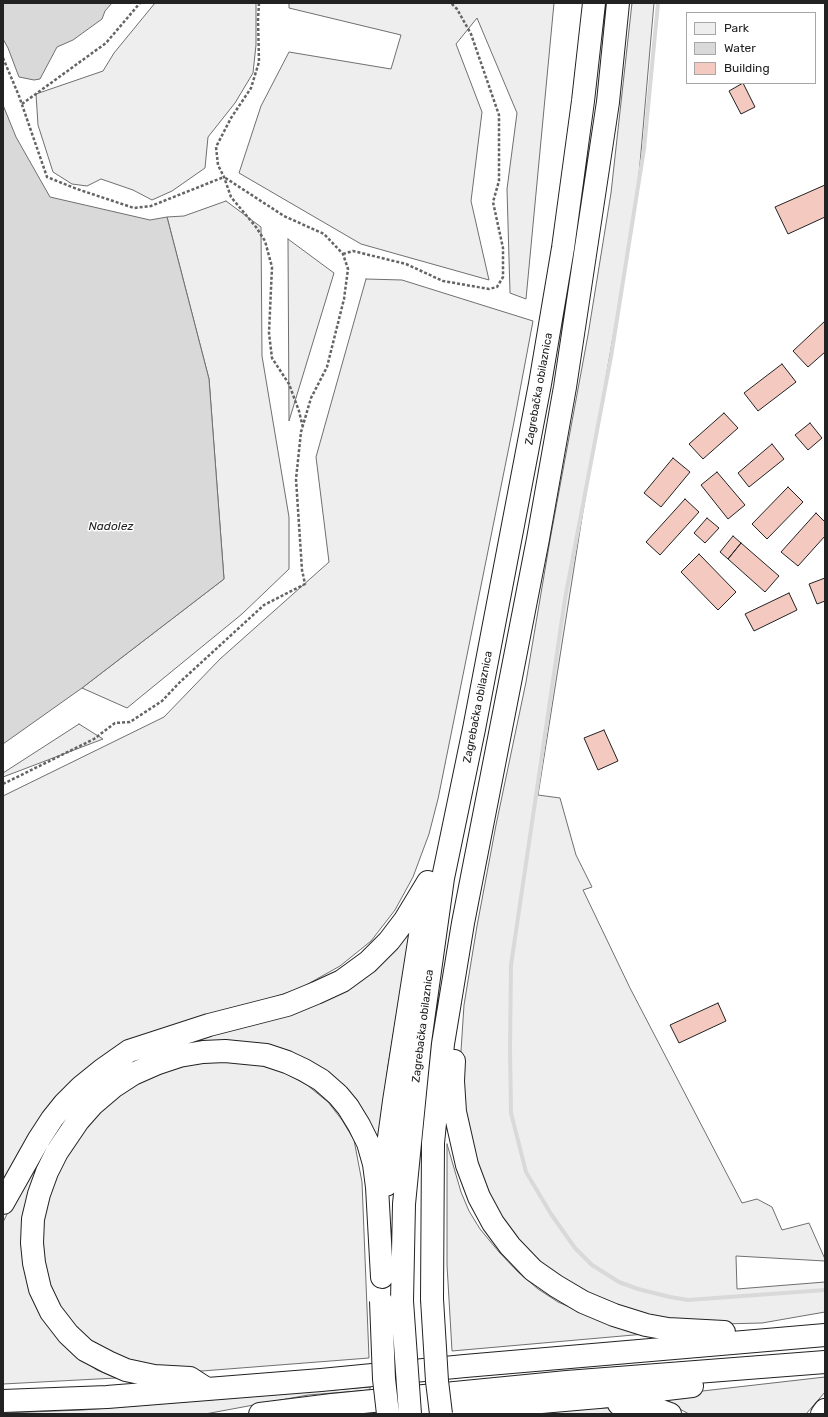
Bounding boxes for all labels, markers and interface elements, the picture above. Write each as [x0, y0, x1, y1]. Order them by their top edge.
legend [686, 12, 816, 84]
text: Park [724, 21, 749, 35]
text: Water [724, 41, 756, 55]
text: Building [724, 61, 770, 75]
street label: Zagrebačka obilaznica [523, 332, 555, 446]
water label: Nadolez [88, 520, 134, 534]
street label: Zagrebačka obilaznica [461, 650, 495, 764]
street label: Zagrebačka obilaznica [410, 969, 436, 1083]

